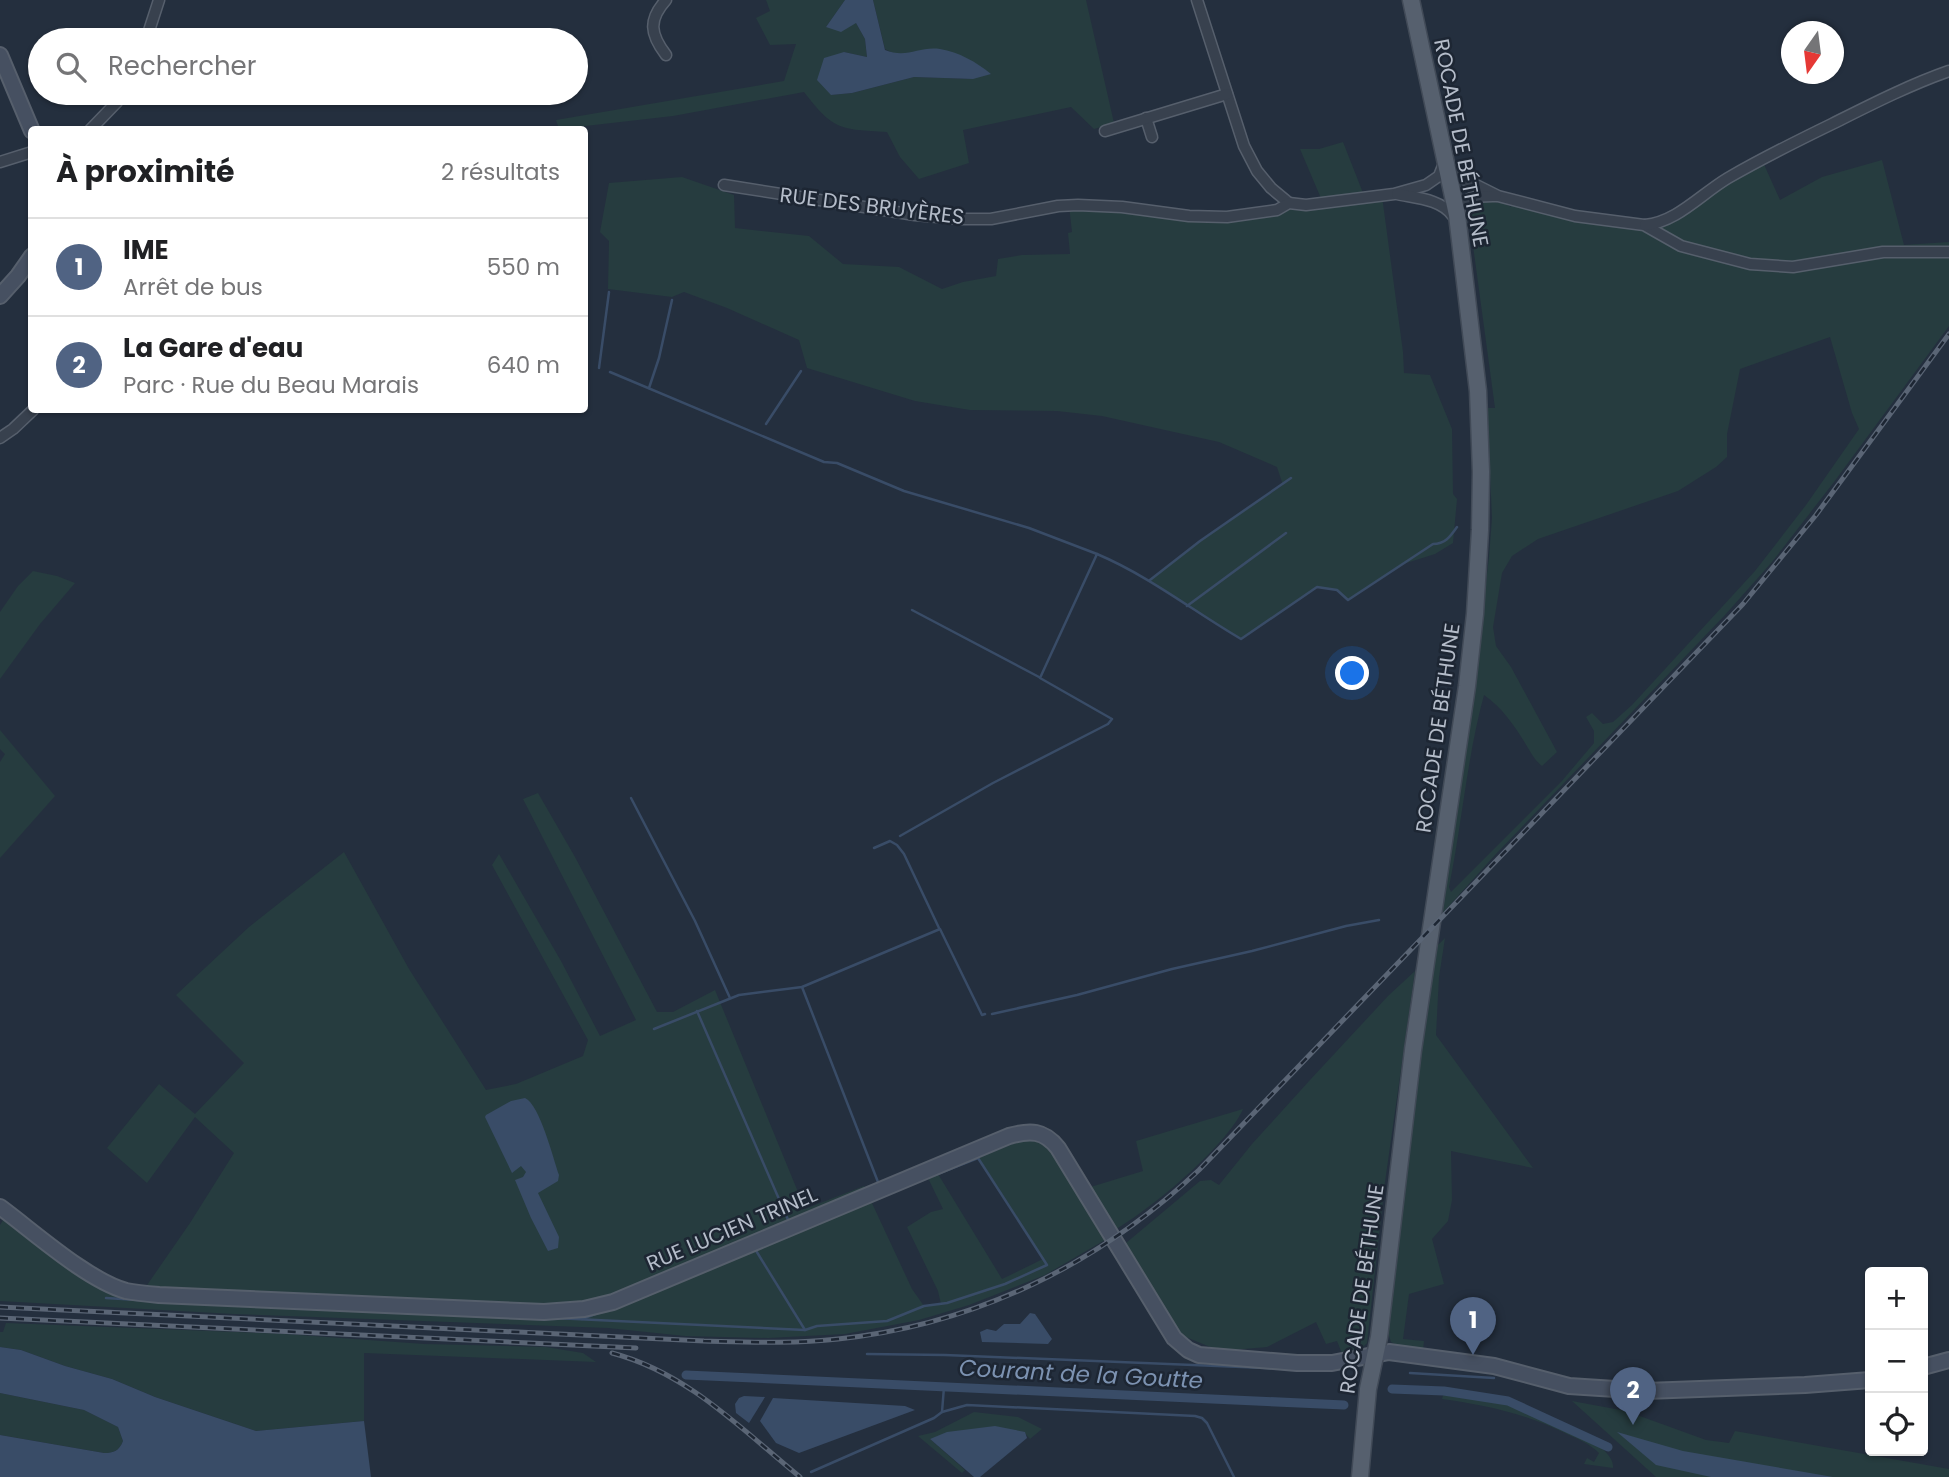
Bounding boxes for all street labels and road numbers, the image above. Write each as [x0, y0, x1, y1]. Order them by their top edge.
street label: ROCADE DE BÉTHUNE [1427, 36, 1496, 249]
street label: RUE DES BRUYÈRES [778, 180, 966, 231]
street label: ROCADE DE BÉTHUNE [1408, 621, 1467, 835]
street label: RUE LUCIEN TRINEL [642, 1179, 822, 1278]
street label: ROCADE DE BÉTHUNE [1332, 1182, 1391, 1396]

